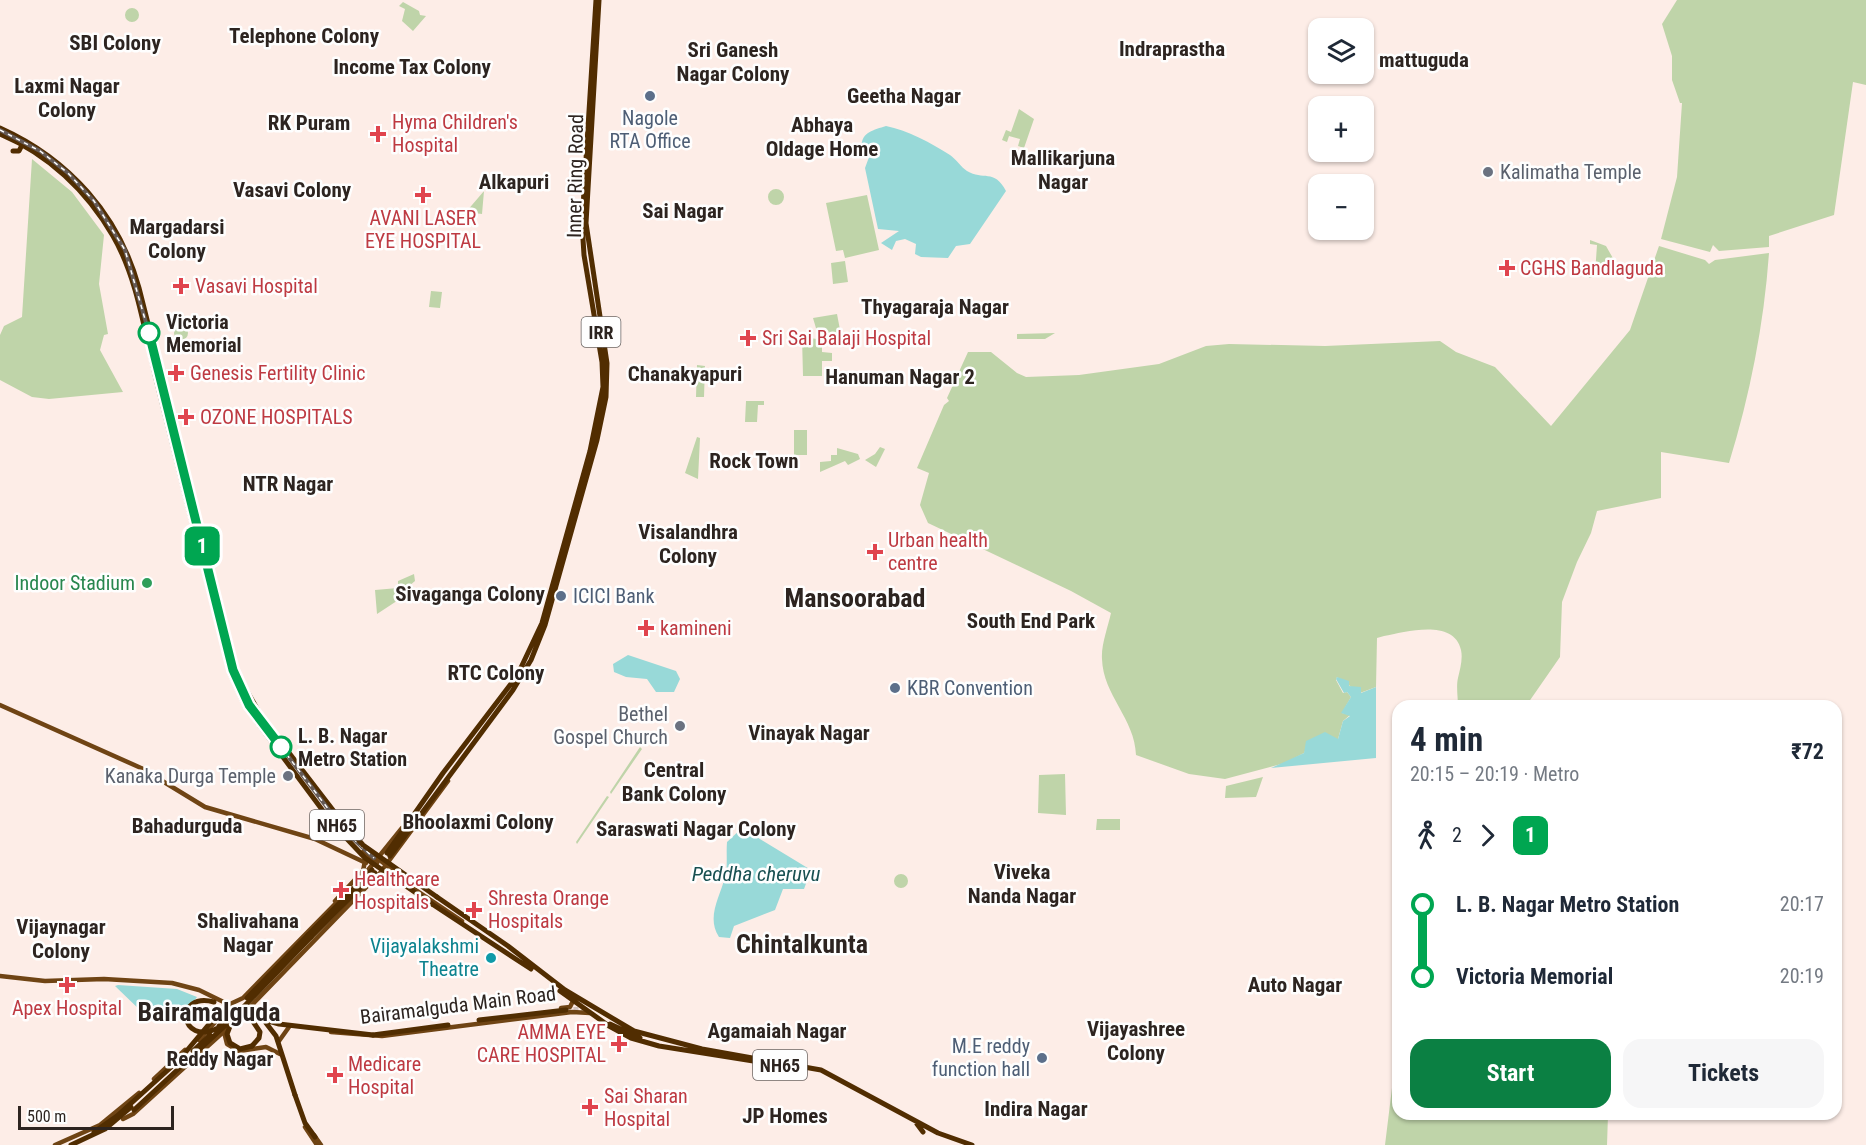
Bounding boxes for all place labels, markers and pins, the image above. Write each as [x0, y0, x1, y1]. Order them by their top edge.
marker: Nagole RTA Office [643, 89, 657, 103]
place label: Nagole RTA Office [609, 106, 691, 153]
place label: Hyma Children's Hospital [392, 110, 518, 157]
marker: Hyma Children's Hospital [369, 125, 387, 143]
place label: Kalimatha Temple [1500, 160, 1641, 184]
marker: Kalimatha Temple [1481, 165, 1495, 179]
marker: AVANI LASER EYE HOSPITAL [414, 186, 432, 204]
place label: AVANI LASER EYE HOSPITAL [365, 206, 481, 253]
place label: CGHS Bandlaguda [1520, 256, 1664, 280]
marker: CGHS Bandlaguda [1498, 259, 1516, 277]
place label: Vasavi Hospital [195, 274, 318, 298]
marker: Vasavi Hospital [172, 277, 190, 295]
place label: Victoria Memorial [166, 310, 242, 357]
marker: Victoria Memorial [138, 322, 160, 344]
place label: Sri Sai Balaji Hospital [762, 326, 931, 350]
marker: Sri Sai Balaji Hospital [739, 329, 757, 347]
place label: Genesis Fertility Clinic [190, 361, 366, 385]
marker: Genesis Fertility Clinic [167, 364, 185, 382]
place label: OZONE HOSPITALS [200, 405, 353, 429]
marker: OZONE HOSPITALS [177, 408, 195, 426]
place label: Urban health centre [888, 528, 988, 575]
marker: Urban health centre [866, 543, 884, 561]
place label: Indoor Stadium [15, 571, 135, 595]
marker: Indoor Stadium [140, 576, 154, 590]
place label: ICICI Bank [573, 584, 654, 608]
marker: ICICI Bank [554, 589, 568, 603]
place label: kamineni [660, 616, 732, 640]
marker: kamineni [637, 619, 655, 637]
place label: KBR Convention [907, 676, 1033, 700]
marker: KBR Convention [888, 681, 902, 695]
place label: Bethel Gospel Church [553, 702, 668, 749]
marker: Bethel Gospel Church [673, 719, 687, 733]
place label: L. B. Nagar Metro Station [298, 724, 407, 771]
marker: L. B. Nagar Metro Station [270, 736, 292, 758]
place label: Kanaka Durga Temple [105, 764, 276, 788]
marker: Kanaka Durga Temple [281, 769, 295, 783]
place label: Healthcare Hospitals [354, 867, 440, 914]
marker: Healthcare Hospitals [332, 881, 350, 899]
place label: Shresta Orange Hospitals [488, 886, 609, 933]
marker: Shresta Orange Hospitals [465, 901, 483, 919]
place label: Vijayalakshmi Theatre [370, 934, 479, 981]
marker: Vijayalakshmi Theatre [484, 951, 498, 965]
marker: Apex Hospital [58, 976, 76, 994]
place label: Apex Hospital [12, 996, 122, 1020]
place label: AMMA EYE CARE HOSPITAL [477, 1020, 606, 1067]
place label: M.E reddy function hall [932, 1034, 1030, 1081]
marker: AMMA EYE CARE HOSPITAL [610, 1035, 628, 1053]
marker: M.E reddy function hall [1035, 1051, 1049, 1065]
place label: Medicare Hospital [348, 1052, 421, 1099]
marker: Medicare Hospital [326, 1066, 344, 1084]
place label: Sai Sharan Hospital [604, 1084, 688, 1131]
marker: Sai Sharan Hospital [581, 1098, 599, 1116]

